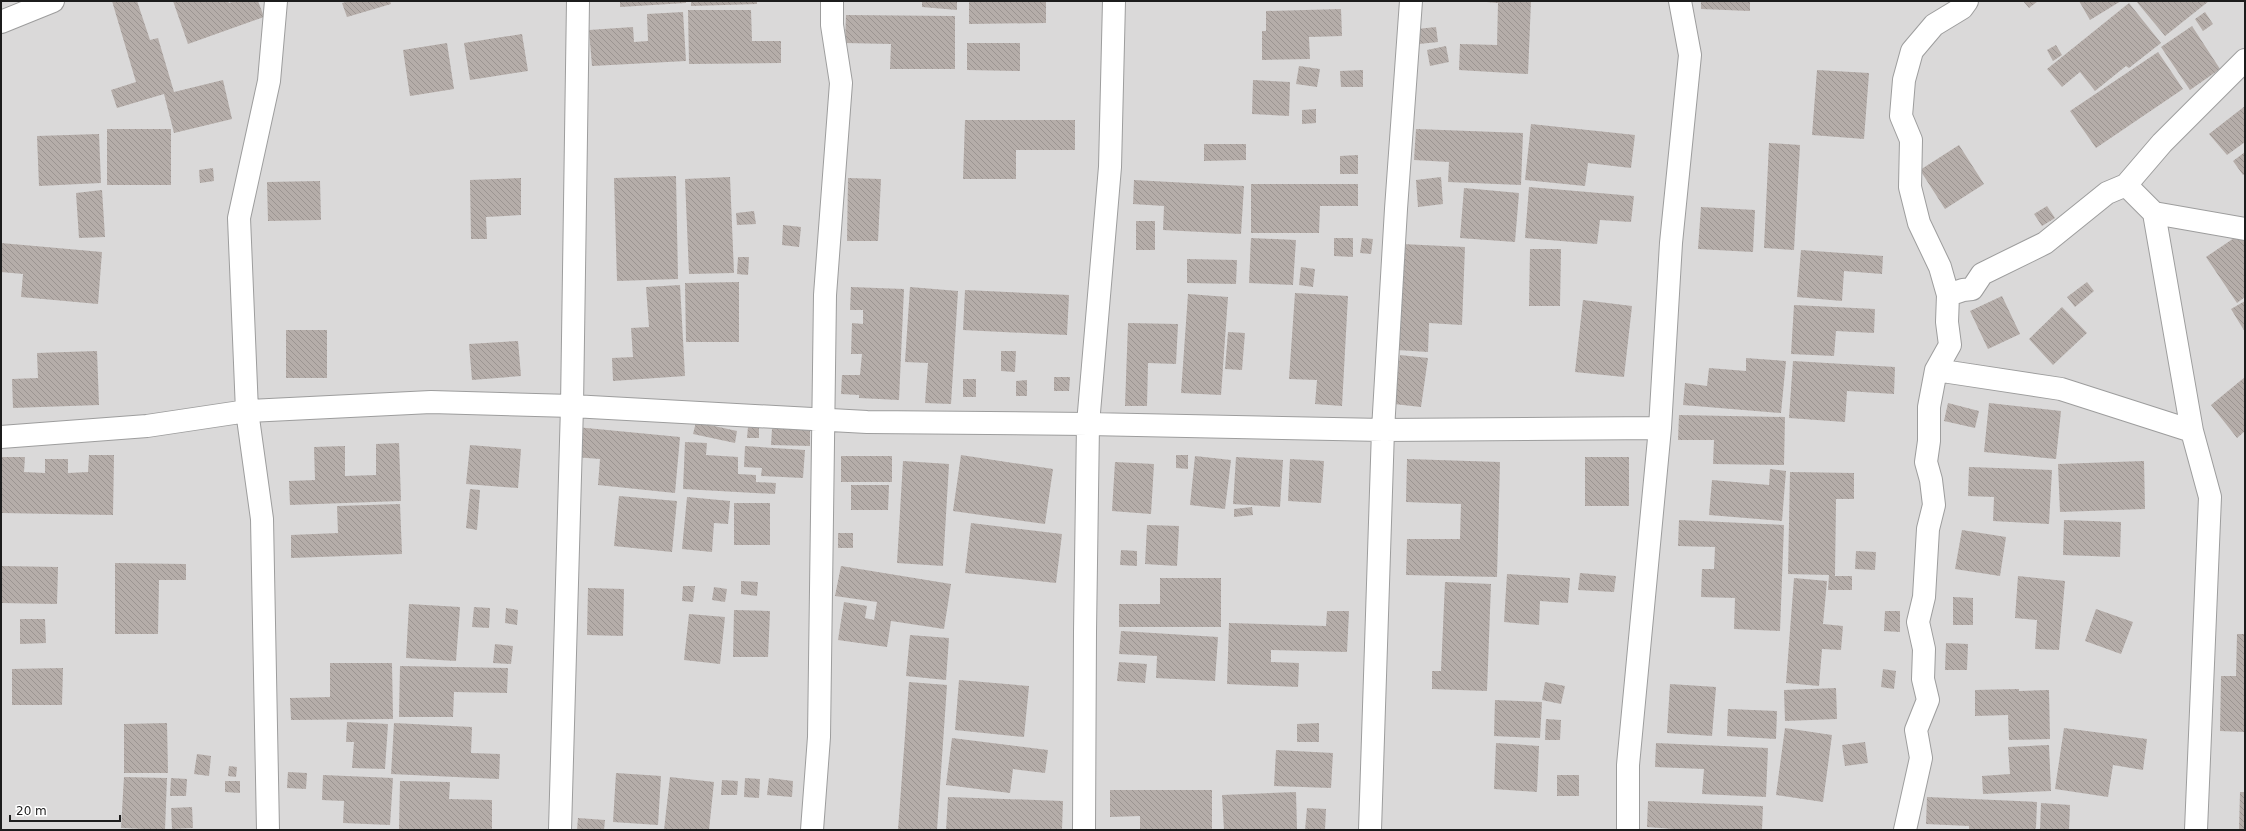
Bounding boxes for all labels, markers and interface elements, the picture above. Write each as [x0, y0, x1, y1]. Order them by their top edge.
scale bar [10, 797, 120, 823]
text: 20 m [16, 804, 47, 818]

